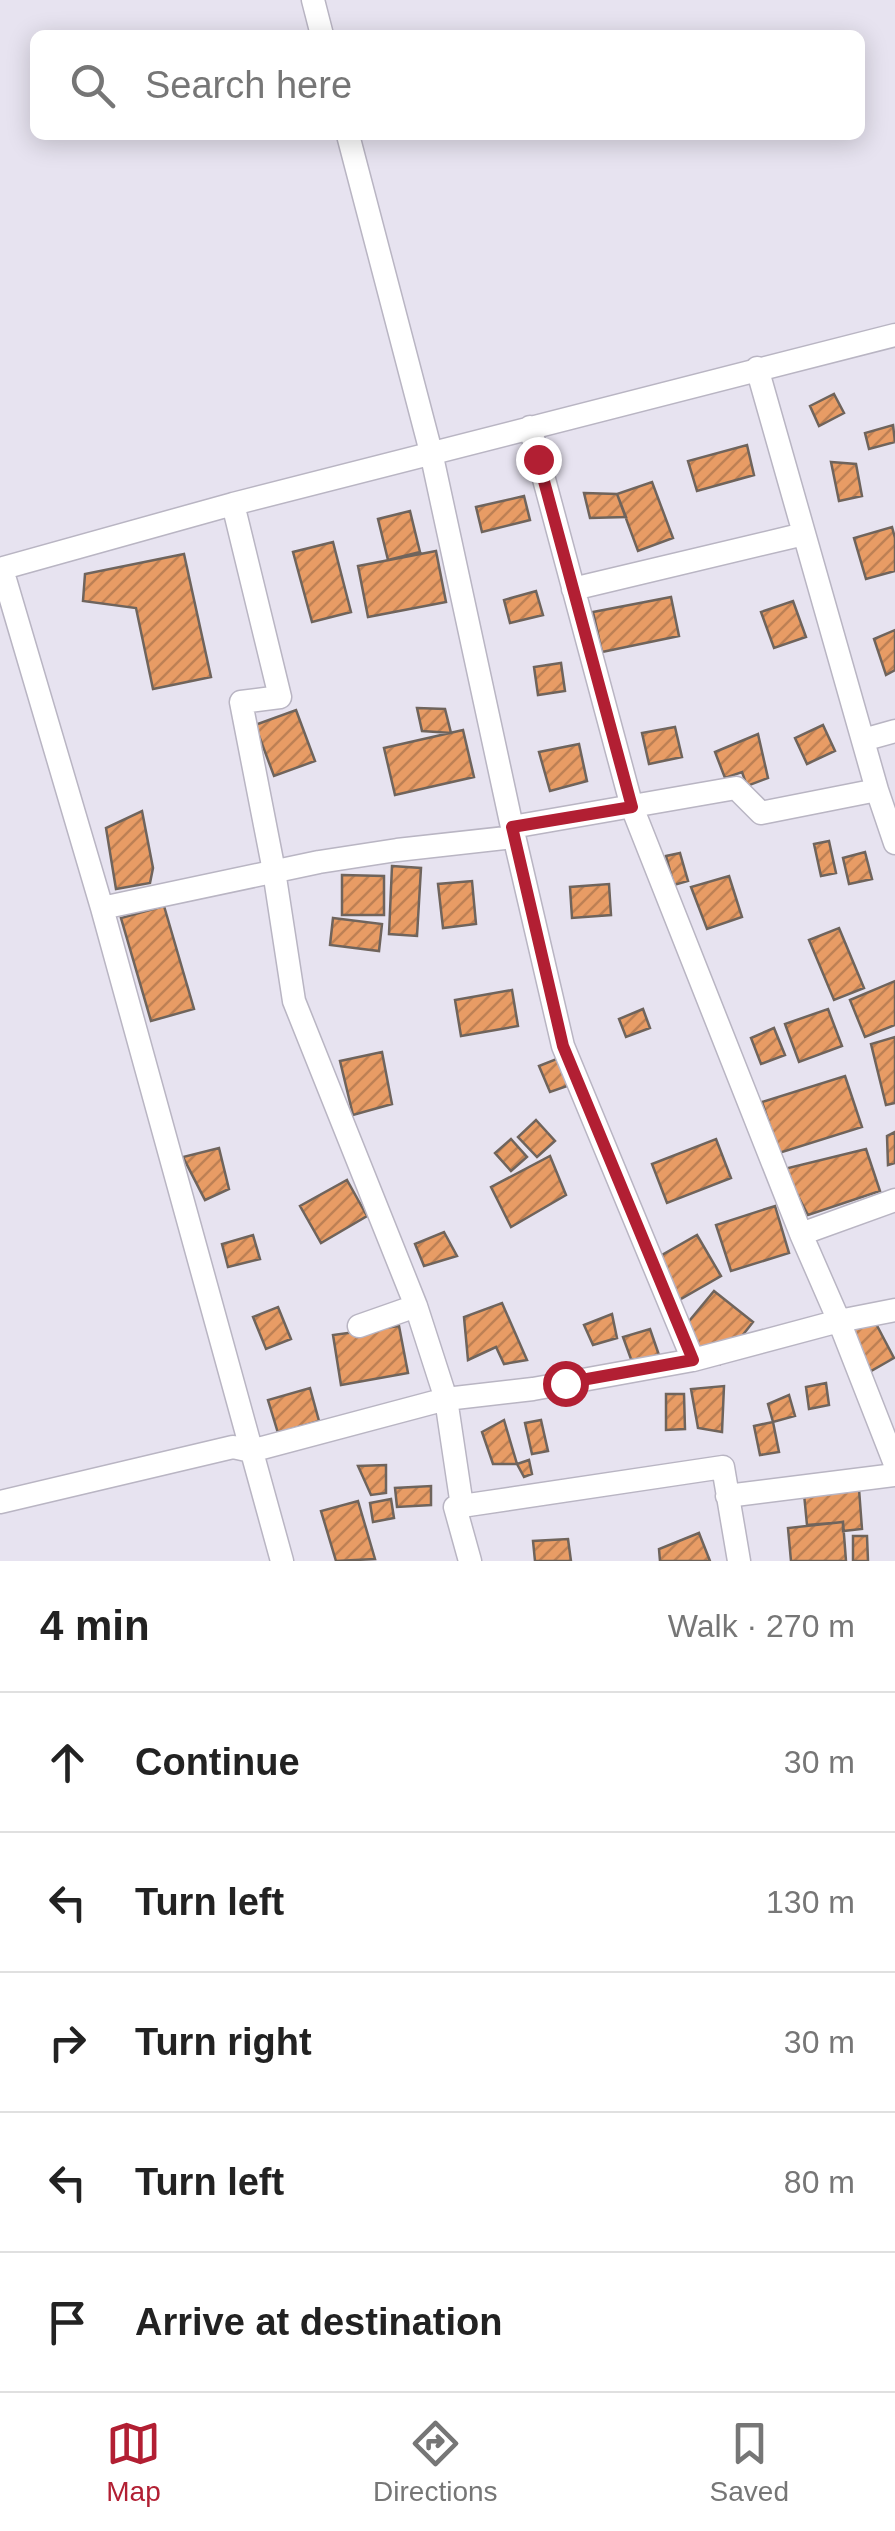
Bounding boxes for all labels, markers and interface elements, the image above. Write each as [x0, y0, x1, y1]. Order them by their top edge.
search box [30, 30, 865, 140]
icon: search [65, 58, 120, 113]
text: Search here [145, 64, 352, 106]
route end [516, 437, 562, 483]
route start [543, 1361, 589, 1407]
text: 4 min [40, 1602, 150, 1649]
text: Walk · 270 m [668, 1608, 855, 1644]
icon: ahead [40, 1735, 95, 1790]
text: Continue [135, 1741, 300, 1783]
text: 30 m [784, 1744, 855, 1780]
icon: left [40, 1875, 95, 1930]
text: Turn left [135, 1881, 284, 1923]
text: 130 m [766, 1884, 855, 1920]
icon: right [40, 2015, 95, 2070]
text: Turn right [135, 2021, 312, 2063]
text: 30 m [784, 2024, 855, 2060]
icon: left [40, 2155, 95, 2210]
text: Turn left [135, 2161, 284, 2203]
text: 80 m [784, 2164, 855, 2200]
icon: arrive [40, 2295, 95, 2350]
text: Arrive at destination [135, 2301, 502, 2343]
tab: Map [106, 2416, 161, 2508]
tab: Directions [373, 2416, 498, 2508]
tab: Saved [710, 2416, 789, 2508]

